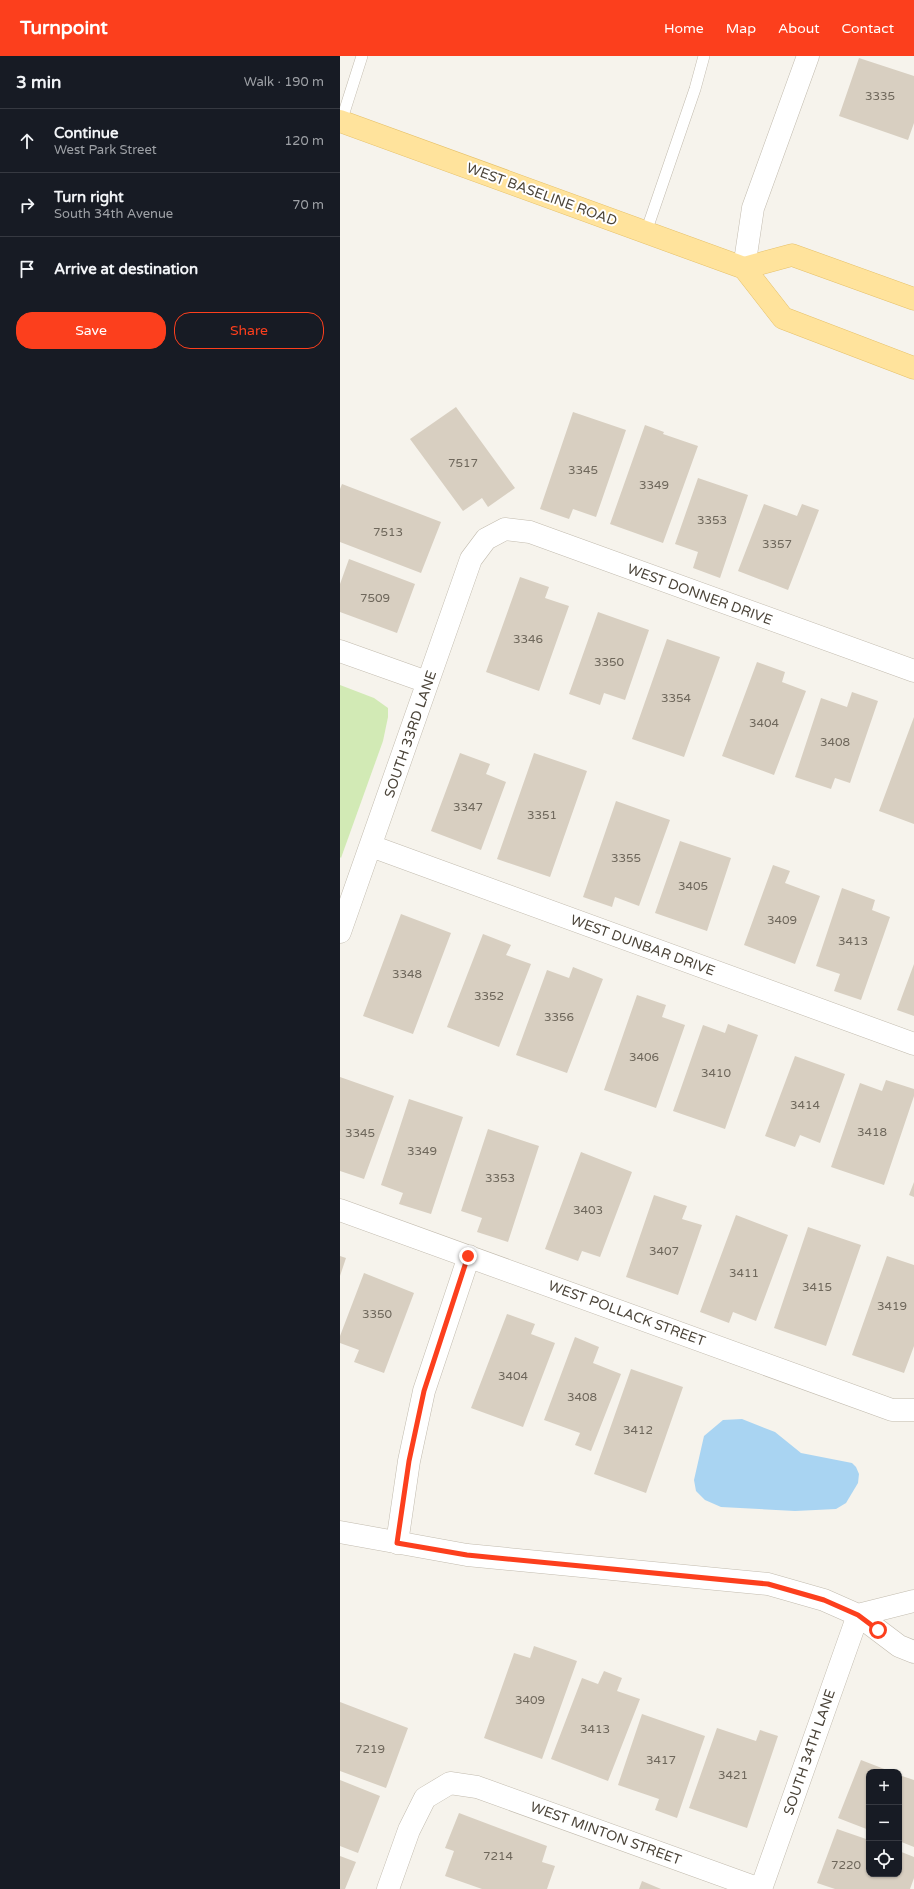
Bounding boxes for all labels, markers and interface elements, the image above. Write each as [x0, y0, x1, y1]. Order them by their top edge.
text: Turnpoint [20, 17, 108, 39]
text: Home [664, 20, 704, 37]
text: Map [726, 20, 756, 37]
text: About [778, 20, 820, 37]
text: Contact [842, 20, 894, 37]
text: 3 min [16, 72, 61, 93]
text: Walk · 190 m [244, 74, 324, 90]
house number: 3335 [865, 89, 895, 103]
text: Continue [54, 124, 118, 142]
icon: ahead [16, 130, 38, 152]
text: 120 m [284, 133, 324, 149]
text: West Park Street [54, 142, 157, 158]
street label: WEST BASELINE ROAD [464, 159, 619, 230]
text: Turn right [54, 188, 124, 206]
icon: right [16, 194, 38, 216]
text: 70 m [292, 197, 324, 213]
text: South 34th Avenue [54, 206, 173, 222]
icon: arrive [16, 258, 38, 280]
text: Arrive at destination [54, 260, 198, 278]
button: Save [16, 312, 166, 349]
button: Share [174, 312, 324, 349]
house number: 7517 [448, 456, 478, 470]
house number: 3345 [568, 463, 598, 477]
house number: 3349 [639, 478, 669, 492]
house number: 3353 [697, 513, 727, 527]
house number: 7513 [373, 525, 403, 539]
house number: 3357 [762, 537, 792, 551]
street label: WEST DONNER DRIVE [625, 560, 775, 629]
house number: 7509 [360, 591, 390, 605]
house number: 3346 [513, 632, 543, 646]
house number: 3350 [594, 655, 625, 669]
street label: SOUTH 33RD LANE [381, 668, 440, 800]
house number: 3354 [661, 691, 692, 705]
house number: 3404 [749, 716, 780, 730]
house number: 3408 [820, 735, 850, 749]
house number: 3347 [453, 800, 483, 814]
house number: 3351 [527, 808, 557, 822]
house number: 3355 [611, 851, 641, 865]
house number: 3405 [678, 879, 708, 893]
street label: WEST DUNBAR DRIVE [568, 911, 717, 980]
house number: 3409 [767, 913, 797, 927]
house number: 3413 [838, 934, 868, 948]
house number: 3348 [392, 967, 422, 981]
house number: 3352 [474, 989, 504, 1003]
house number: 3356 [544, 1010, 574, 1024]
house number: 3406 [629, 1050, 659, 1064]
house number: 3410 [701, 1066, 732, 1080]
house number: 3414 [790, 1098, 821, 1112]
house number: 3418 [857, 1125, 887, 1139]
house number: 3345 [345, 1126, 375, 1140]
house number: 3349 [407, 1144, 437, 1158]
house number: 3353 [485, 1171, 515, 1185]
house number: 3403 [573, 1203, 603, 1217]
house number: 3407 [649, 1244, 679, 1258]
route end [459, 1247, 477, 1265]
house number: 3411 [729, 1266, 759, 1280]
street label: WEST POLLACK STREET [546, 1277, 708, 1350]
house number: 3415 [802, 1280, 832, 1294]
house number: 3419 [877, 1299, 907, 1313]
house number: 3350 [362, 1307, 393, 1321]
house number: 3404 [498, 1369, 529, 1383]
house number: 3408 [567, 1390, 597, 1404]
house number: 3412 [623, 1423, 653, 1437]
route start [869, 1621, 887, 1639]
street label: SOUTH 34TH LANE [780, 1687, 839, 1817]
house number: 3409 [515, 1693, 545, 1707]
house number: 3413 [580, 1722, 610, 1736]
house number: 7219 [355, 1742, 385, 1756]
house number: 3417 [646, 1753, 676, 1767]
house number: 3421 [718, 1768, 748, 1782]
map controls [866, 1769, 902, 1877]
button: + [866, 1769, 902, 1805]
street label: WEST MINTON STREET [528, 1798, 684, 1869]
button: − [866, 1805, 902, 1841]
button: locate [866, 1841, 902, 1877]
house number: 7214 [483, 1849, 514, 1863]
house number: 7220 [831, 1858, 862, 1872]

